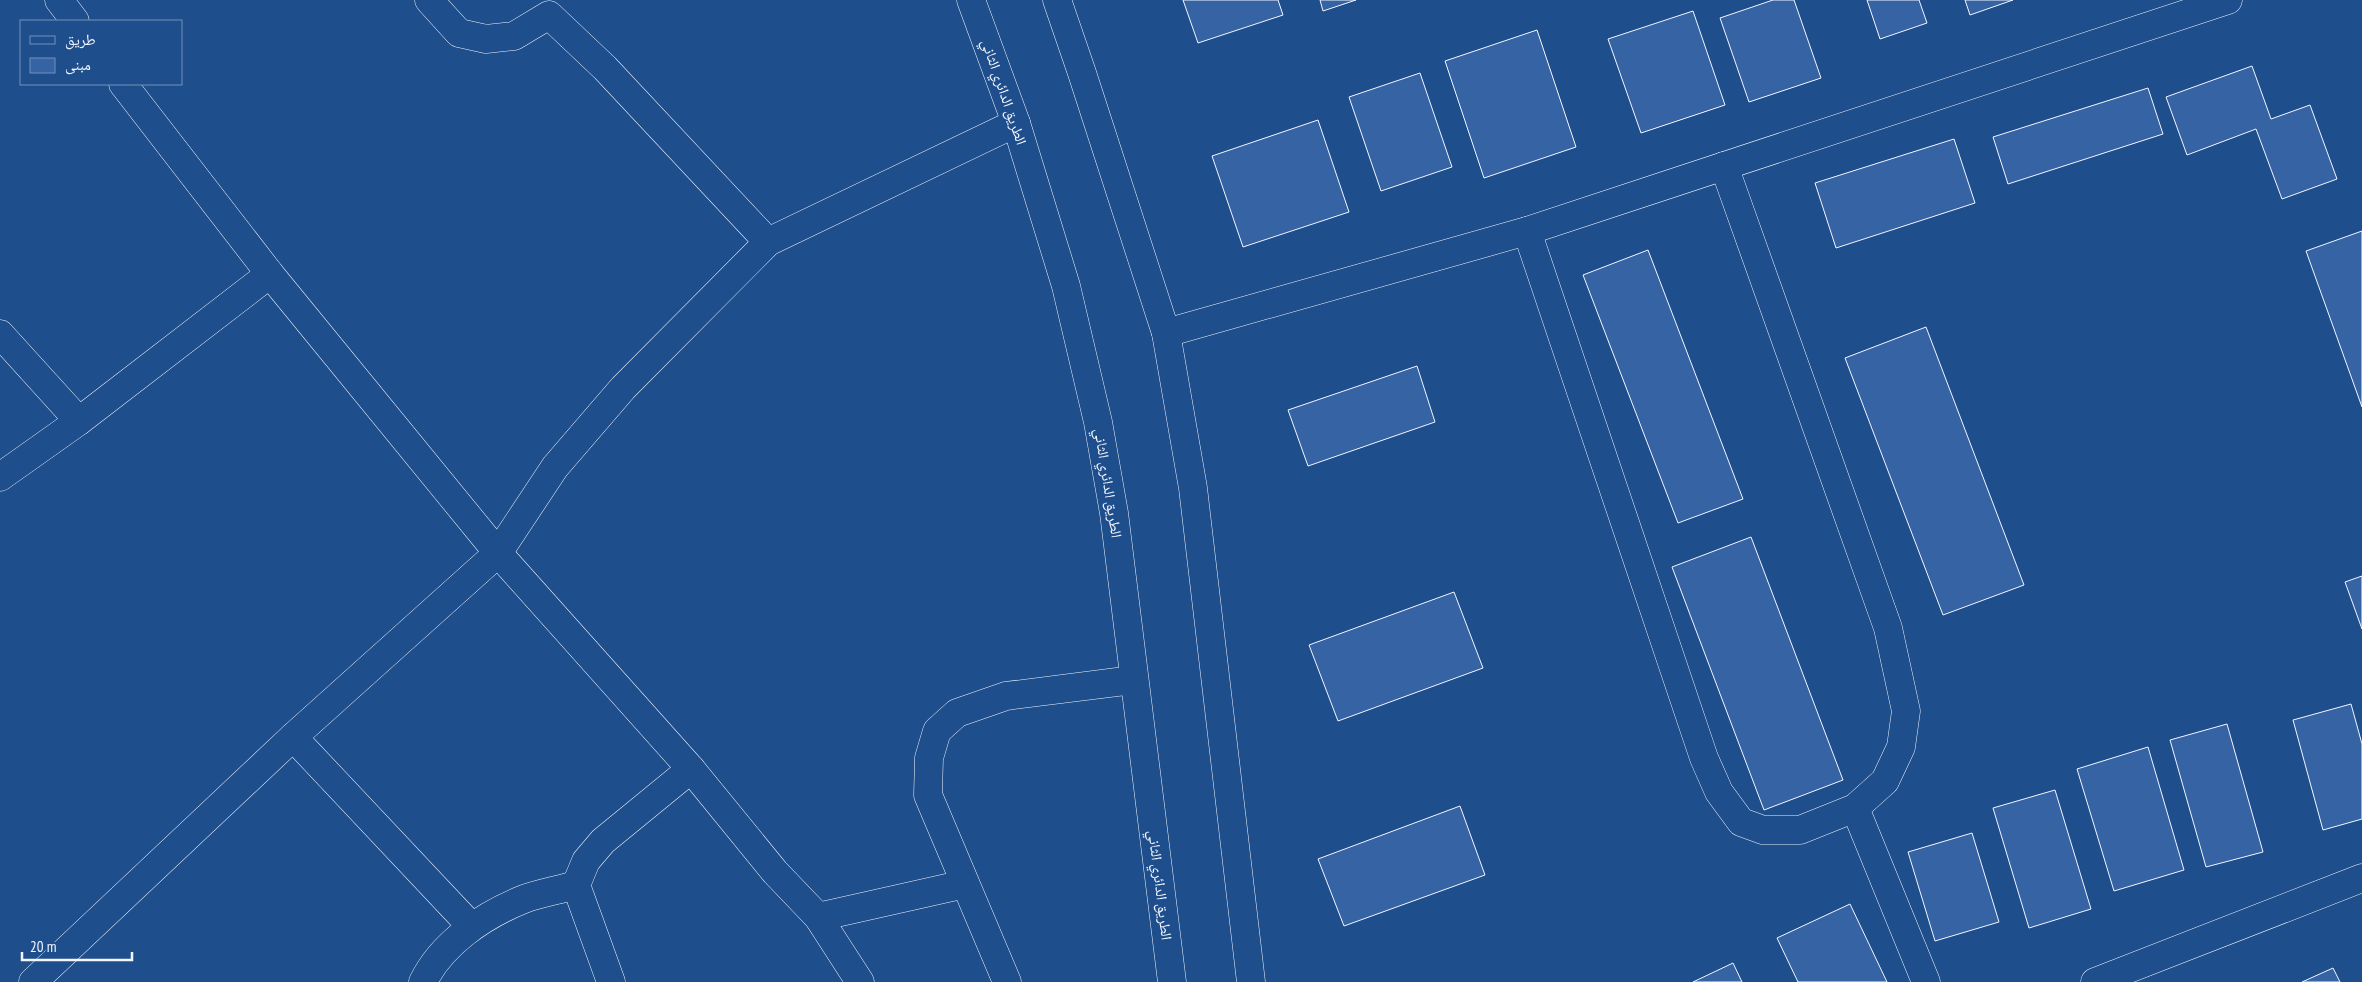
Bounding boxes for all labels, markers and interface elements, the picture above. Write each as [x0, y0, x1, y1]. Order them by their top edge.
legend [20, 20, 182, 85]
text: طريق [65, 30, 96, 50]
street label: الطريق الدائري الثاني [975, 36, 1031, 148]
text: مبنى [65, 55, 91, 75]
street label: الطريق الدائري الثاني [1088, 427, 1127, 539]
street label: الطريق الدائري الثاني [1142, 829, 1177, 941]
scale bar [22, 930, 132, 962]
text: 20 m [30, 937, 56, 956]

